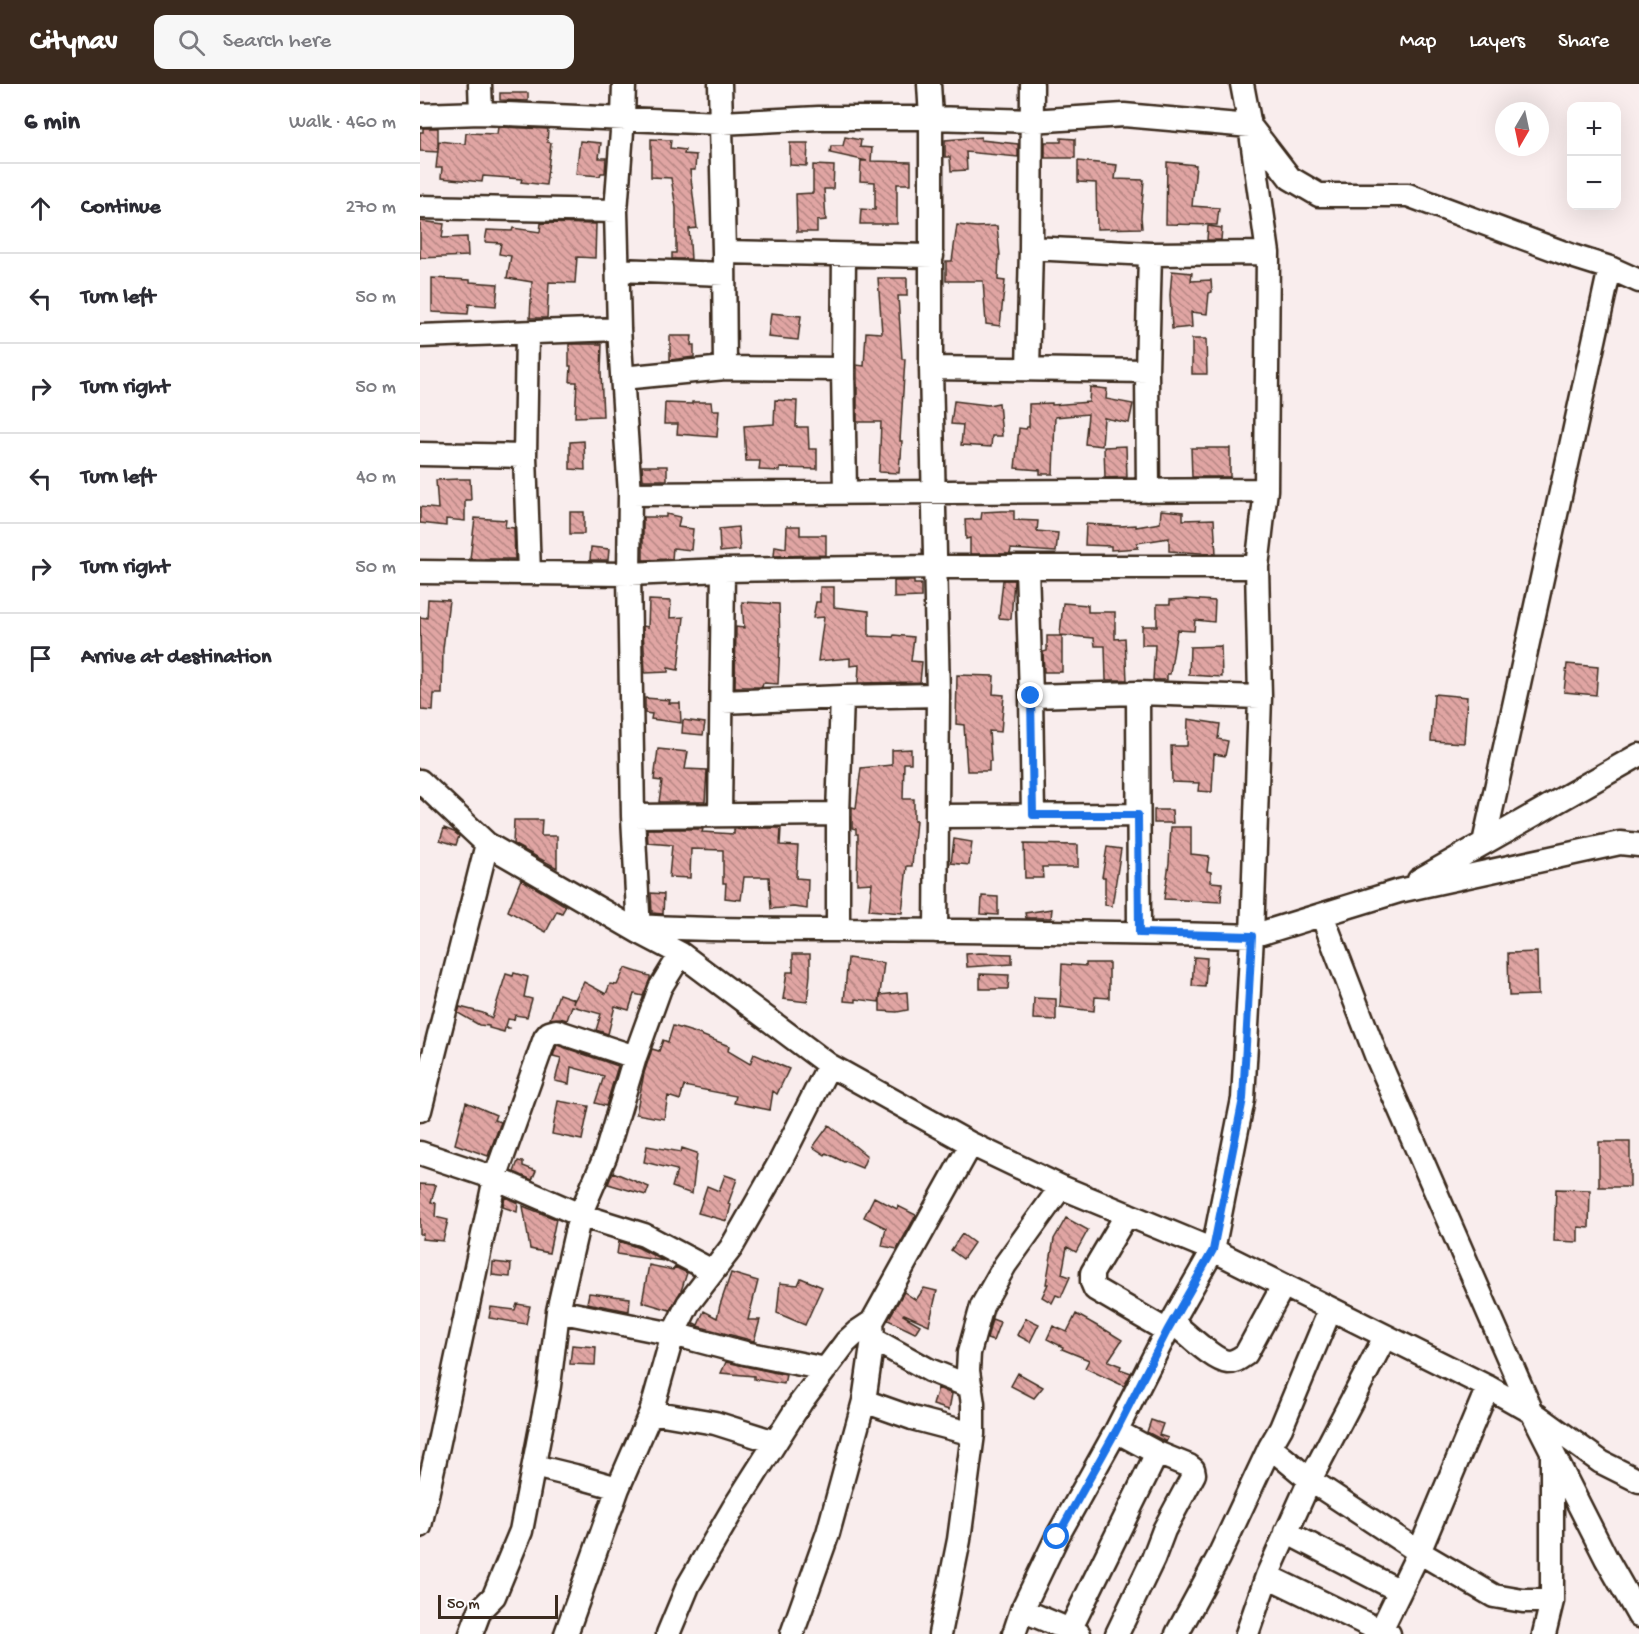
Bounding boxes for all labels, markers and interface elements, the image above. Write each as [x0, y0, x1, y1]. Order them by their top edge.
search box [154, 15, 574, 69]
text: Citynav [30, 26, 118, 59]
icon: search [175, 26, 208, 59]
text: Search here [223, 29, 331, 55]
text: Map [1400, 30, 1436, 55]
text: Layers [1469, 30, 1525, 55]
text: Share [1558, 30, 1609, 55]
north arrow [1495, 102, 1549, 156]
map controls [1567, 102, 1621, 210]
button: + [1567, 102, 1621, 156]
text: 6 min [24, 108, 80, 139]
text: Walk · 460 m [289, 112, 396, 135]
button: − [1567, 156, 1621, 210]
icon: ahead [24, 192, 57, 225]
text: Continue [81, 195, 161, 221]
text: 270 m [346, 197, 396, 220]
icon: left [24, 282, 57, 315]
text: Turn left [81, 285, 155, 311]
text: 50 m [355, 287, 396, 310]
icon: right [24, 372, 57, 405]
text: Turn right [81, 375, 169, 401]
text: 50 m [355, 377, 396, 400]
icon: left [24, 462, 57, 495]
text: Turn left [81, 465, 155, 491]
text: 40 m [356, 467, 396, 490]
icon: right [24, 552, 57, 585]
text: Turn right [81, 555, 169, 581]
text: 50 m [355, 557, 396, 580]
icon: arrive [24, 642, 57, 675]
text: Arrive at destination [81, 645, 271, 671]
route end [1017, 682, 1043, 708]
route start [1043, 1523, 1069, 1549]
scale bar [438, 1592, 558, 1620]
text: 50 m [447, 1596, 480, 1615]

